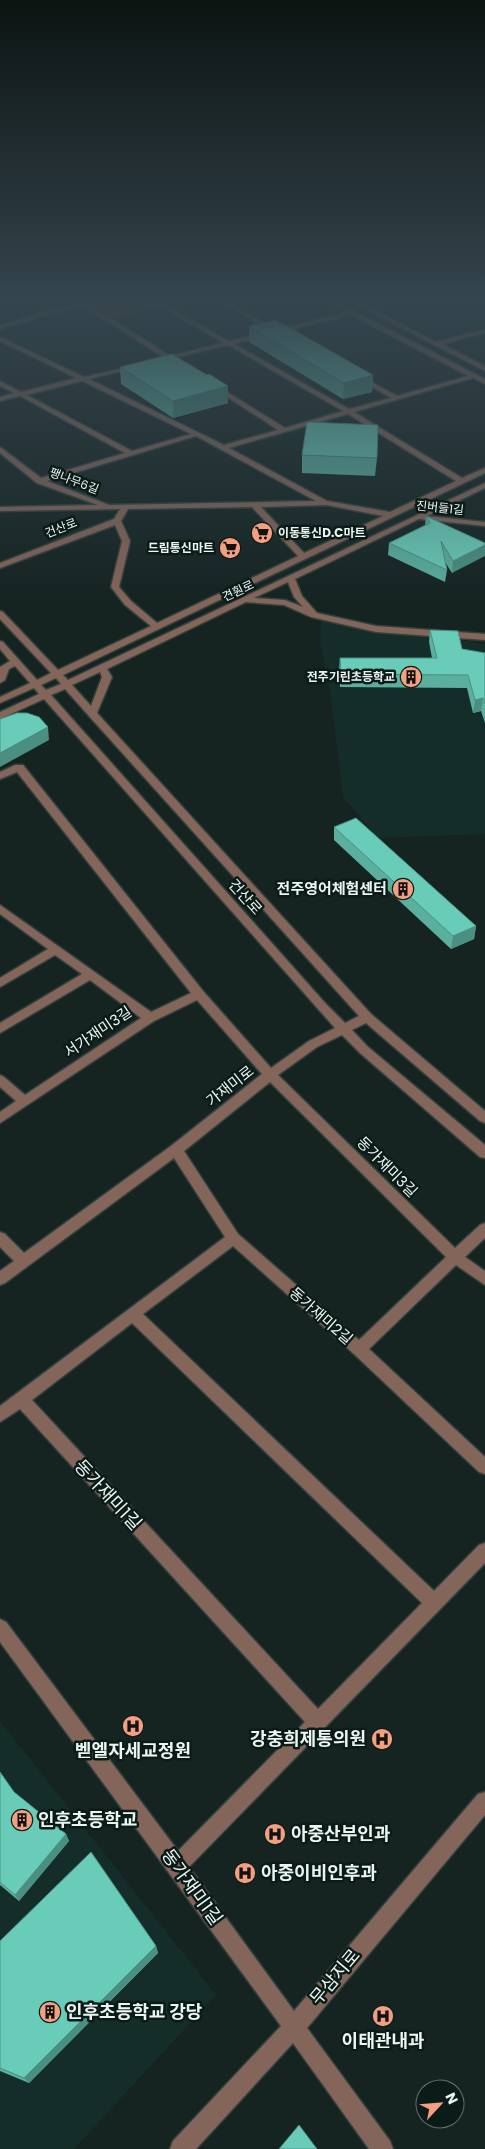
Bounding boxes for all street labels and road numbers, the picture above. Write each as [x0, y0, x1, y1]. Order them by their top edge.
street label: 팽나무6길 [47, 463, 101, 498]
street label: 진버들1길 [415, 497, 465, 518]
street label: 건산로 [42, 514, 79, 541]
street label: 견훤로 [219, 576, 256, 605]
street label: 건산로 [224, 874, 267, 919]
street label: 서가재미3길 [60, 1001, 136, 1062]
street label: 가재미로 [201, 1060, 258, 1111]
street label: 동가재미3길 [352, 1132, 422, 1202]
street label: 동가재미2길 [285, 1282, 358, 1349]
street label: 동가재미1길 [69, 1454, 148, 1536]
street label: 동가재미1길 [156, 1844, 229, 1930]
street label: 무삼지로 [304, 1943, 365, 2010]

